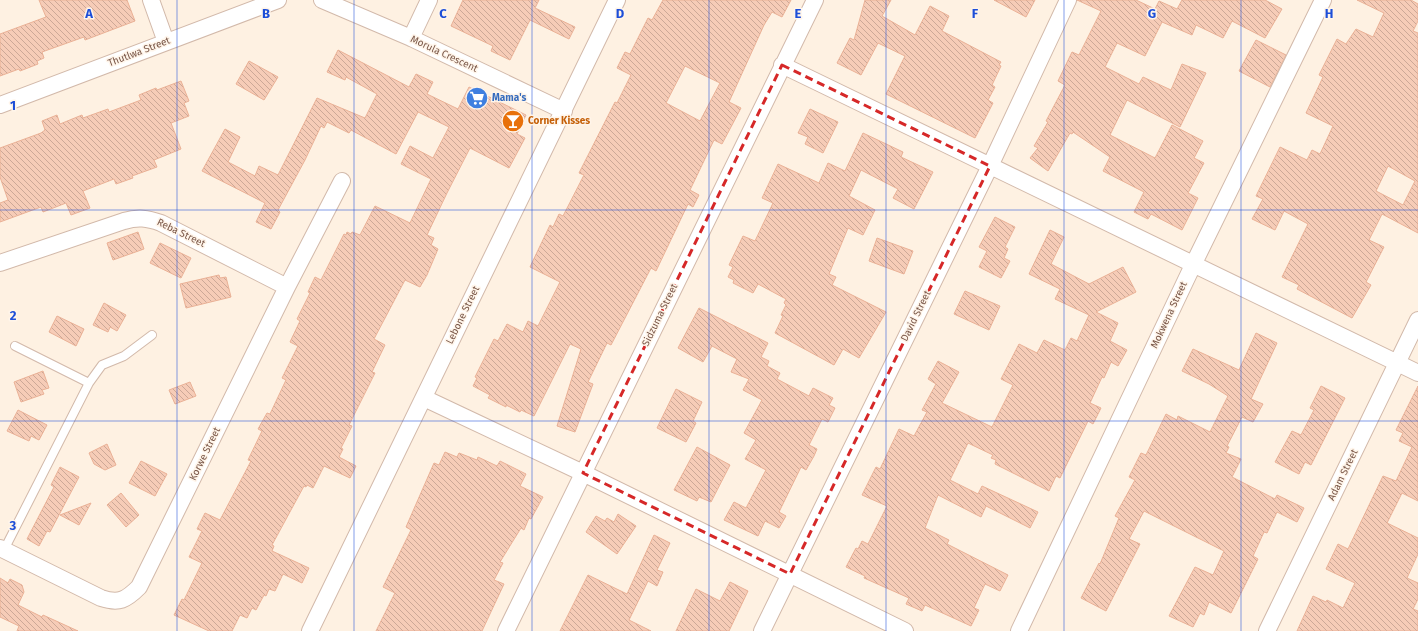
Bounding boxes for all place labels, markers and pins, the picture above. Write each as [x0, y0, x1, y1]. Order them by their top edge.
supermarket icon: Mama's [464, 85, 490, 111]
place label: Mama's [492, 92, 526, 104]
bar icon: Corner Kisses [500, 108, 526, 134]
place label: Corner Kisses [528, 115, 590, 127]

